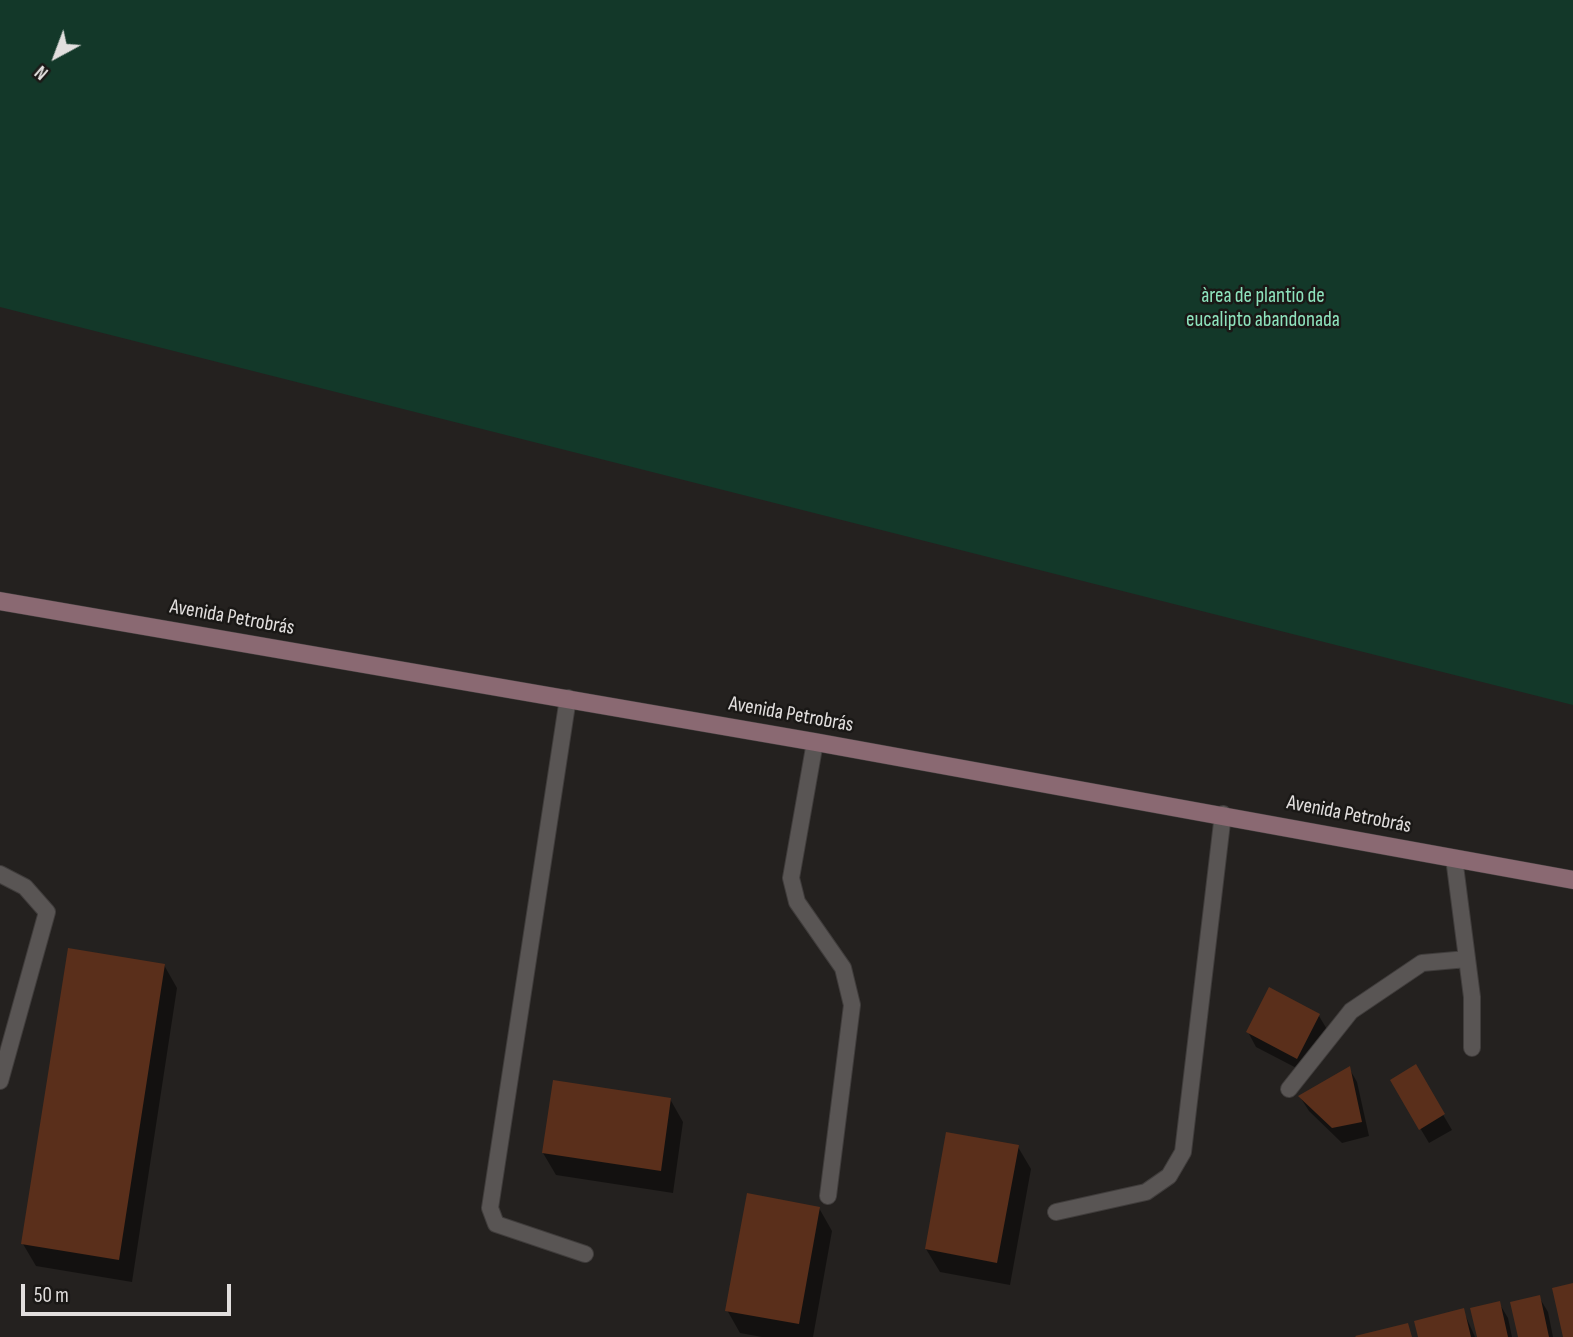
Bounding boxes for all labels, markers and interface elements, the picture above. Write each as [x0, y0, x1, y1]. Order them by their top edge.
north arrow [21, 21, 91, 91]
text: N [31, 60, 53, 84]
park label: àrea de plantio de eucalipto abandonada [1186, 284, 1340, 334]
street label: Avenida Petrobrás [168, 595, 296, 641]
street label: Avenida Petrobrás [727, 692, 855, 738]
street label: Avenida Petrobrás [1285, 791, 1413, 839]
scale bar [24, 1270, 234, 1314]
text: 50 m [34, 1283, 69, 1308]

